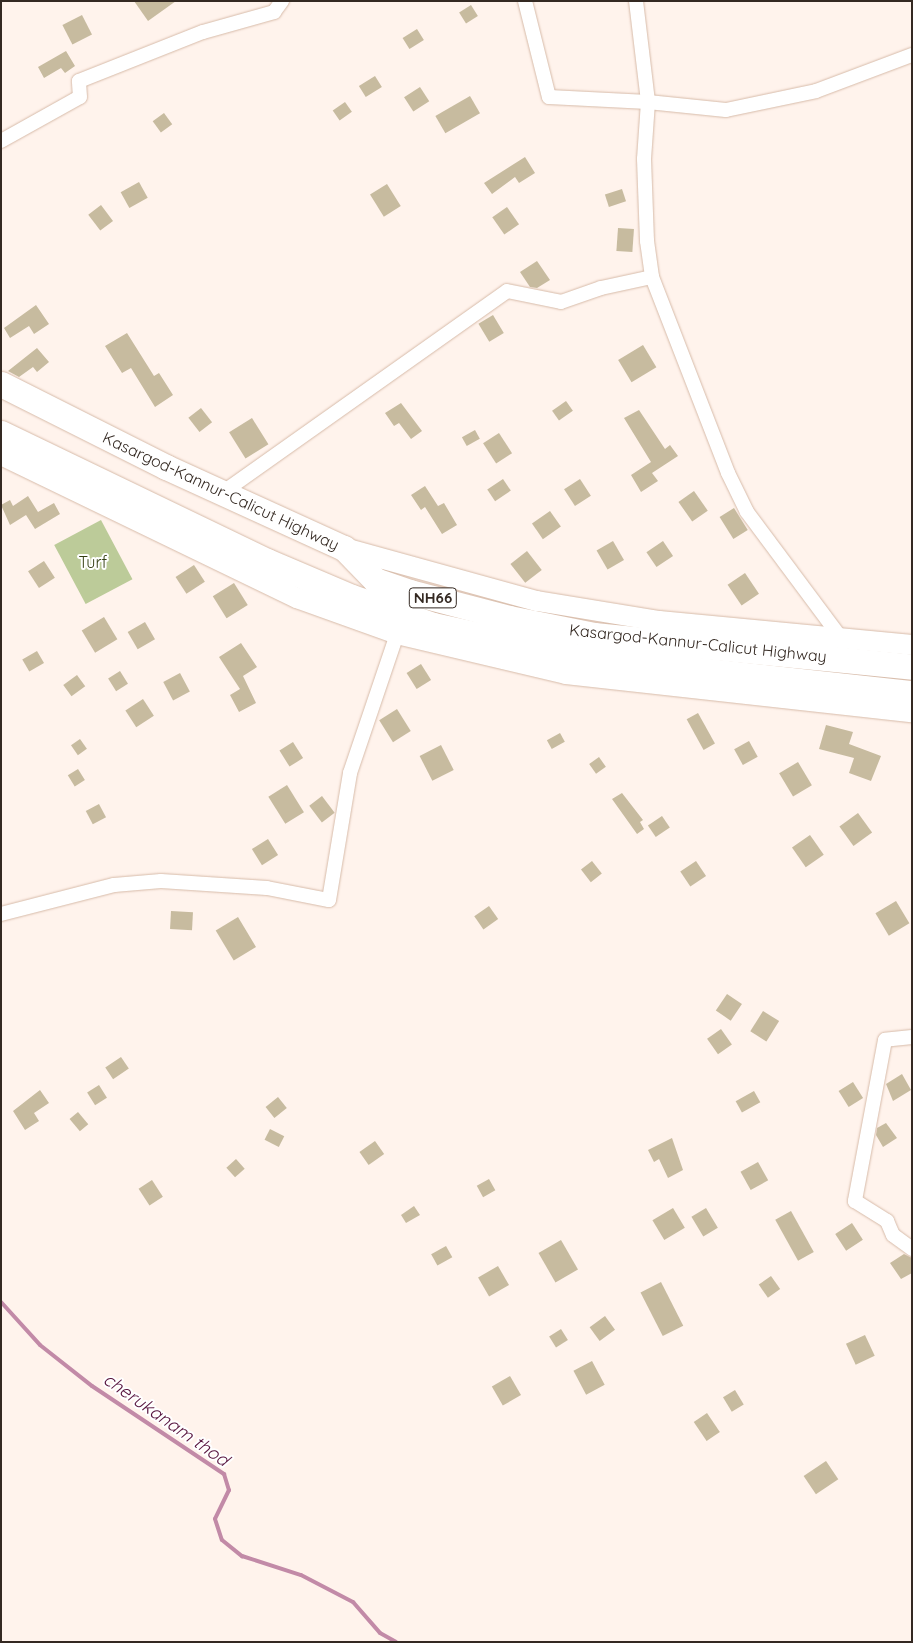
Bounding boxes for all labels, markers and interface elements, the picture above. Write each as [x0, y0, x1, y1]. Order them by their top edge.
street label: Kasargod-Kannur-Calicut Highway [100, 428, 342, 554]
park label: Turf [79, 552, 107, 572]
road number: NH66 [408, 586, 458, 610]
street label: Kasargod-Kannur-Calicut Highway [568, 620, 828, 666]
water label: cherukanam thod [99, 1369, 233, 1471]

